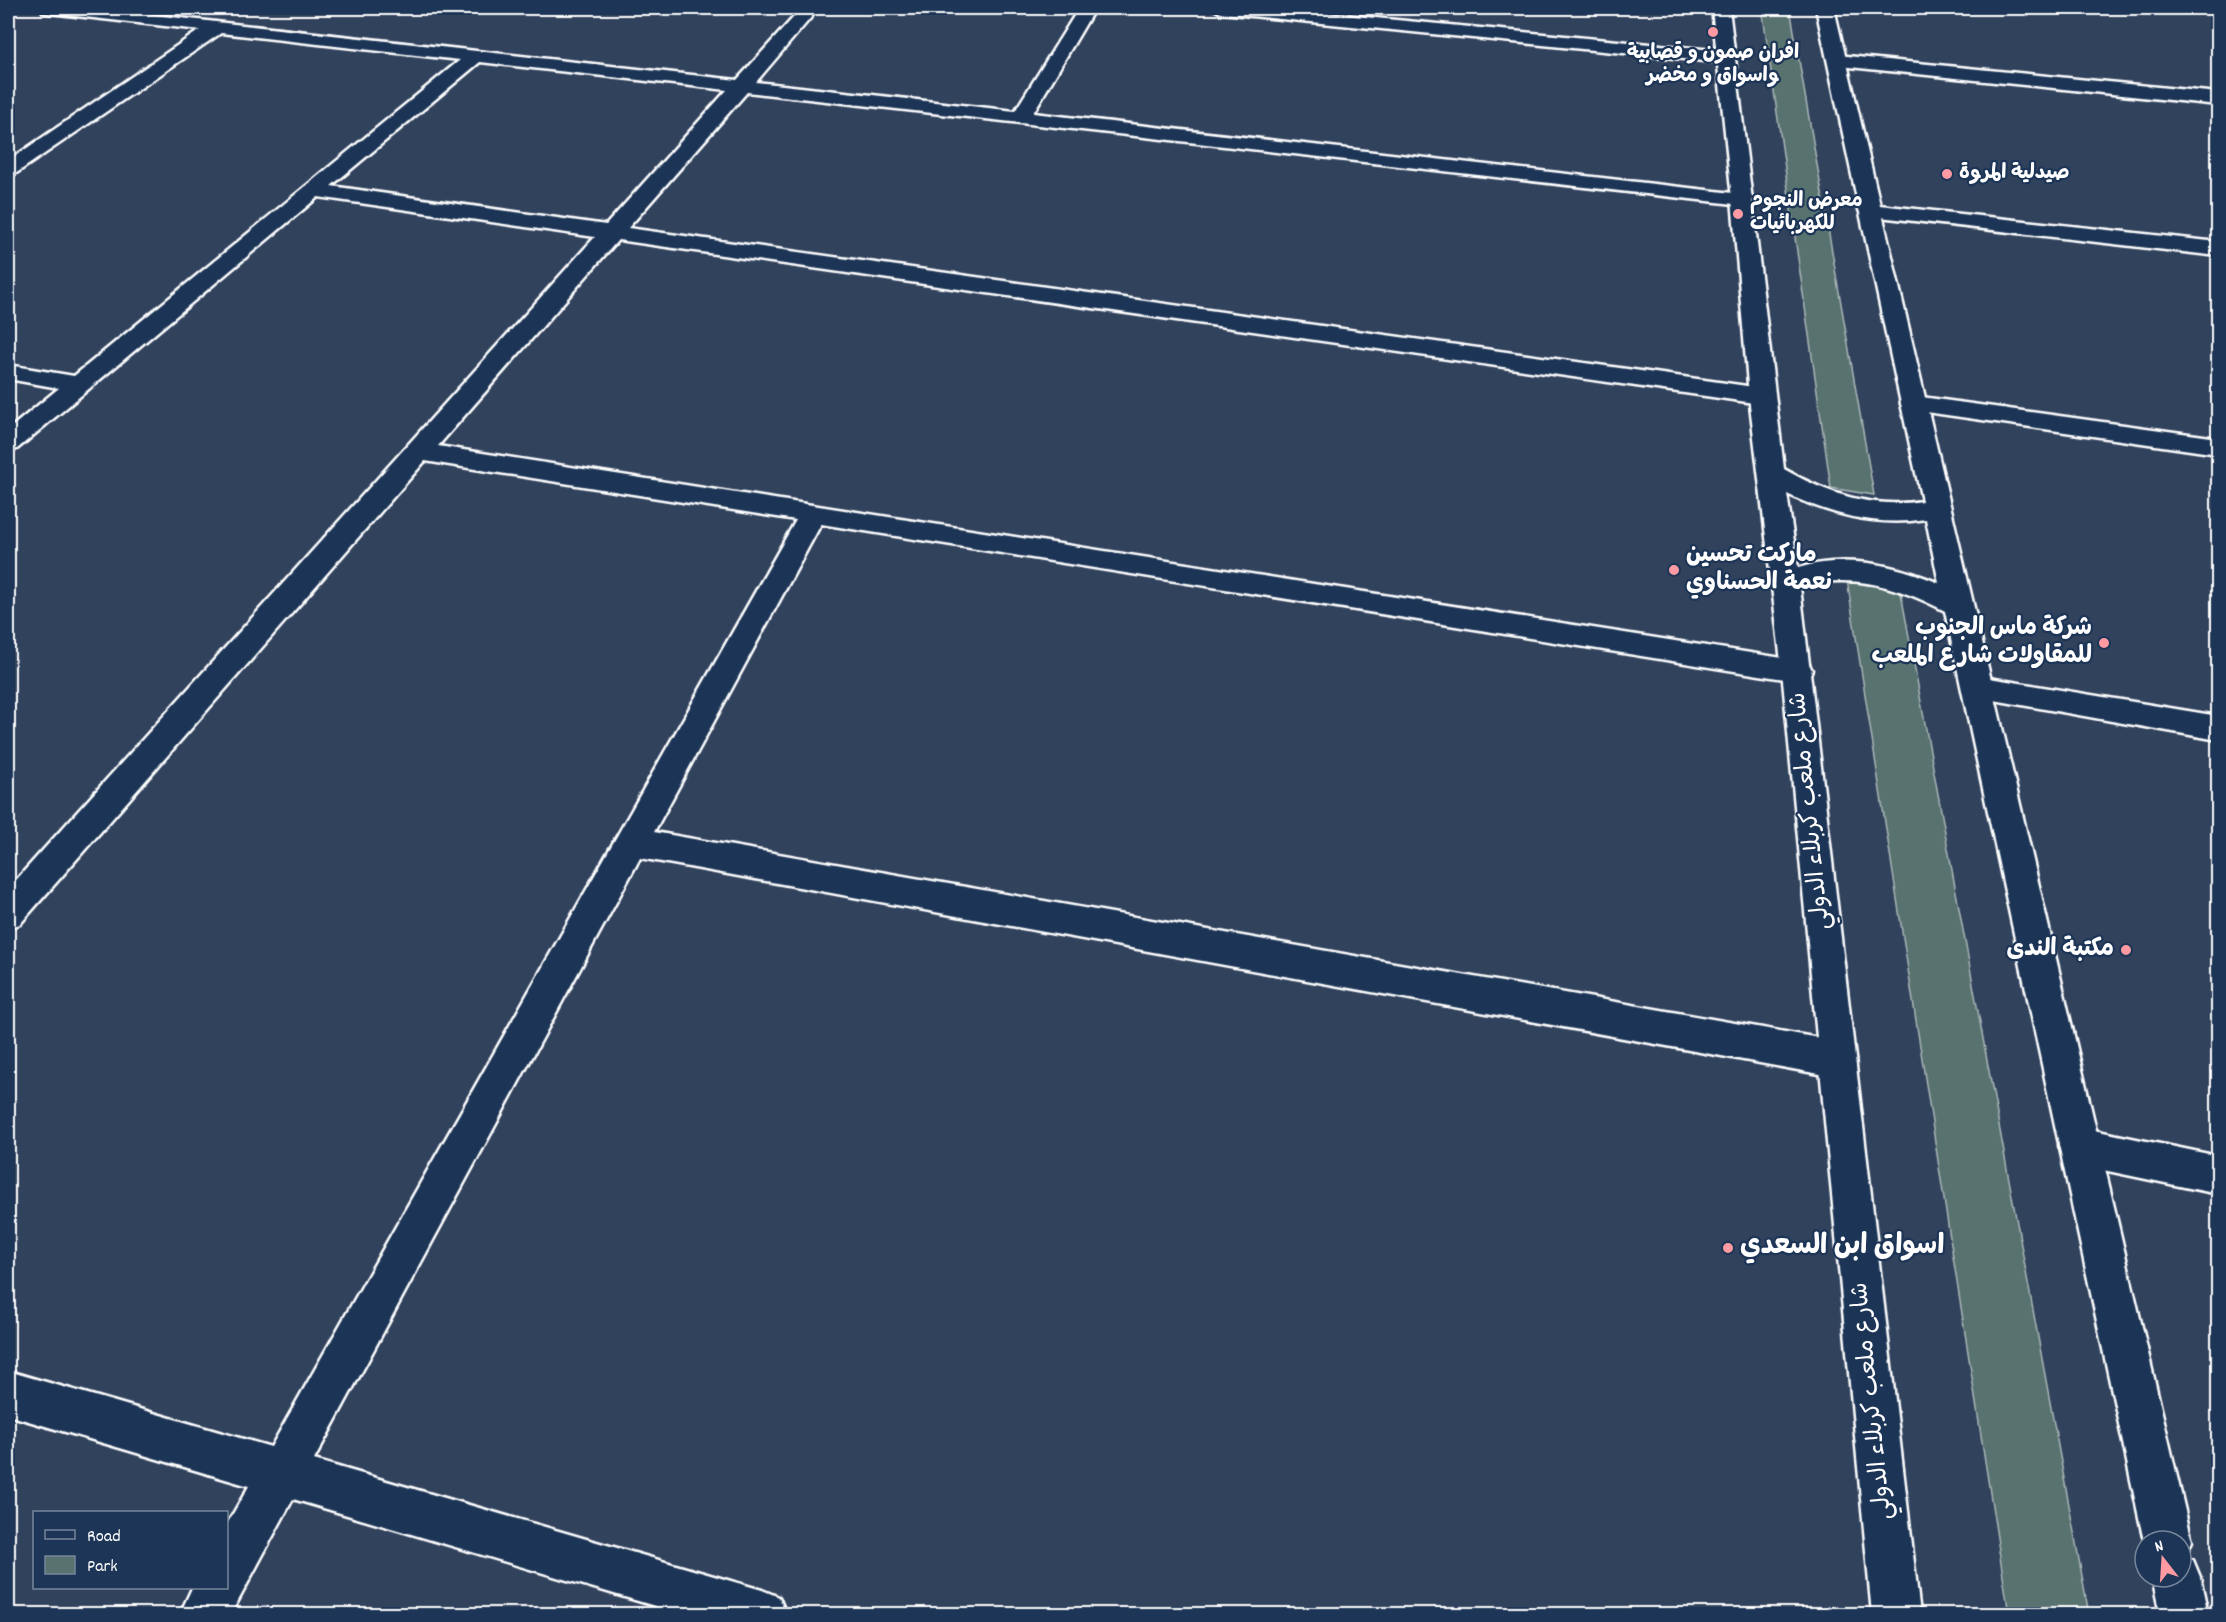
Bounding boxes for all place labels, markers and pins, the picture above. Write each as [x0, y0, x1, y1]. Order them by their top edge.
marker: افران صمون و قصابية واسواق و مخضر [1706, 25, 1720, 39]
place label: افران صمون و قصابية واسواق و مخضر [1627, 40, 1799, 91]
place label: صيدلية المروة [1959, 160, 2069, 188]
marker: صيدلية المروة [1940, 167, 1954, 181]
place label: معرض النجوم للكهربائيات [1750, 188, 1863, 239]
marker: معرض النجوم للكهربائيات [1731, 207, 1745, 221]
place label: ماركت تحسين نعمة الحسناوي [1686, 539, 1832, 601]
marker: ماركت تحسين نعمة الحسناوي [1667, 563, 1681, 577]
place label: شركة ماس الجنوب للمقاولات شارع الملعب [1872, 612, 2092, 674]
marker: شركة ماس الجنوب للمقاولات شارع الملعب [2097, 636, 2111, 650]
place label: مكتبة الندى [2006, 933, 2114, 967]
marker: مكتبة الندى [2119, 943, 2133, 957]
place label: اسواق ابن السعدي [1740, 1228, 1944, 1268]
marker: اسواق ابن السعدي [1721, 1241, 1735, 1255]

